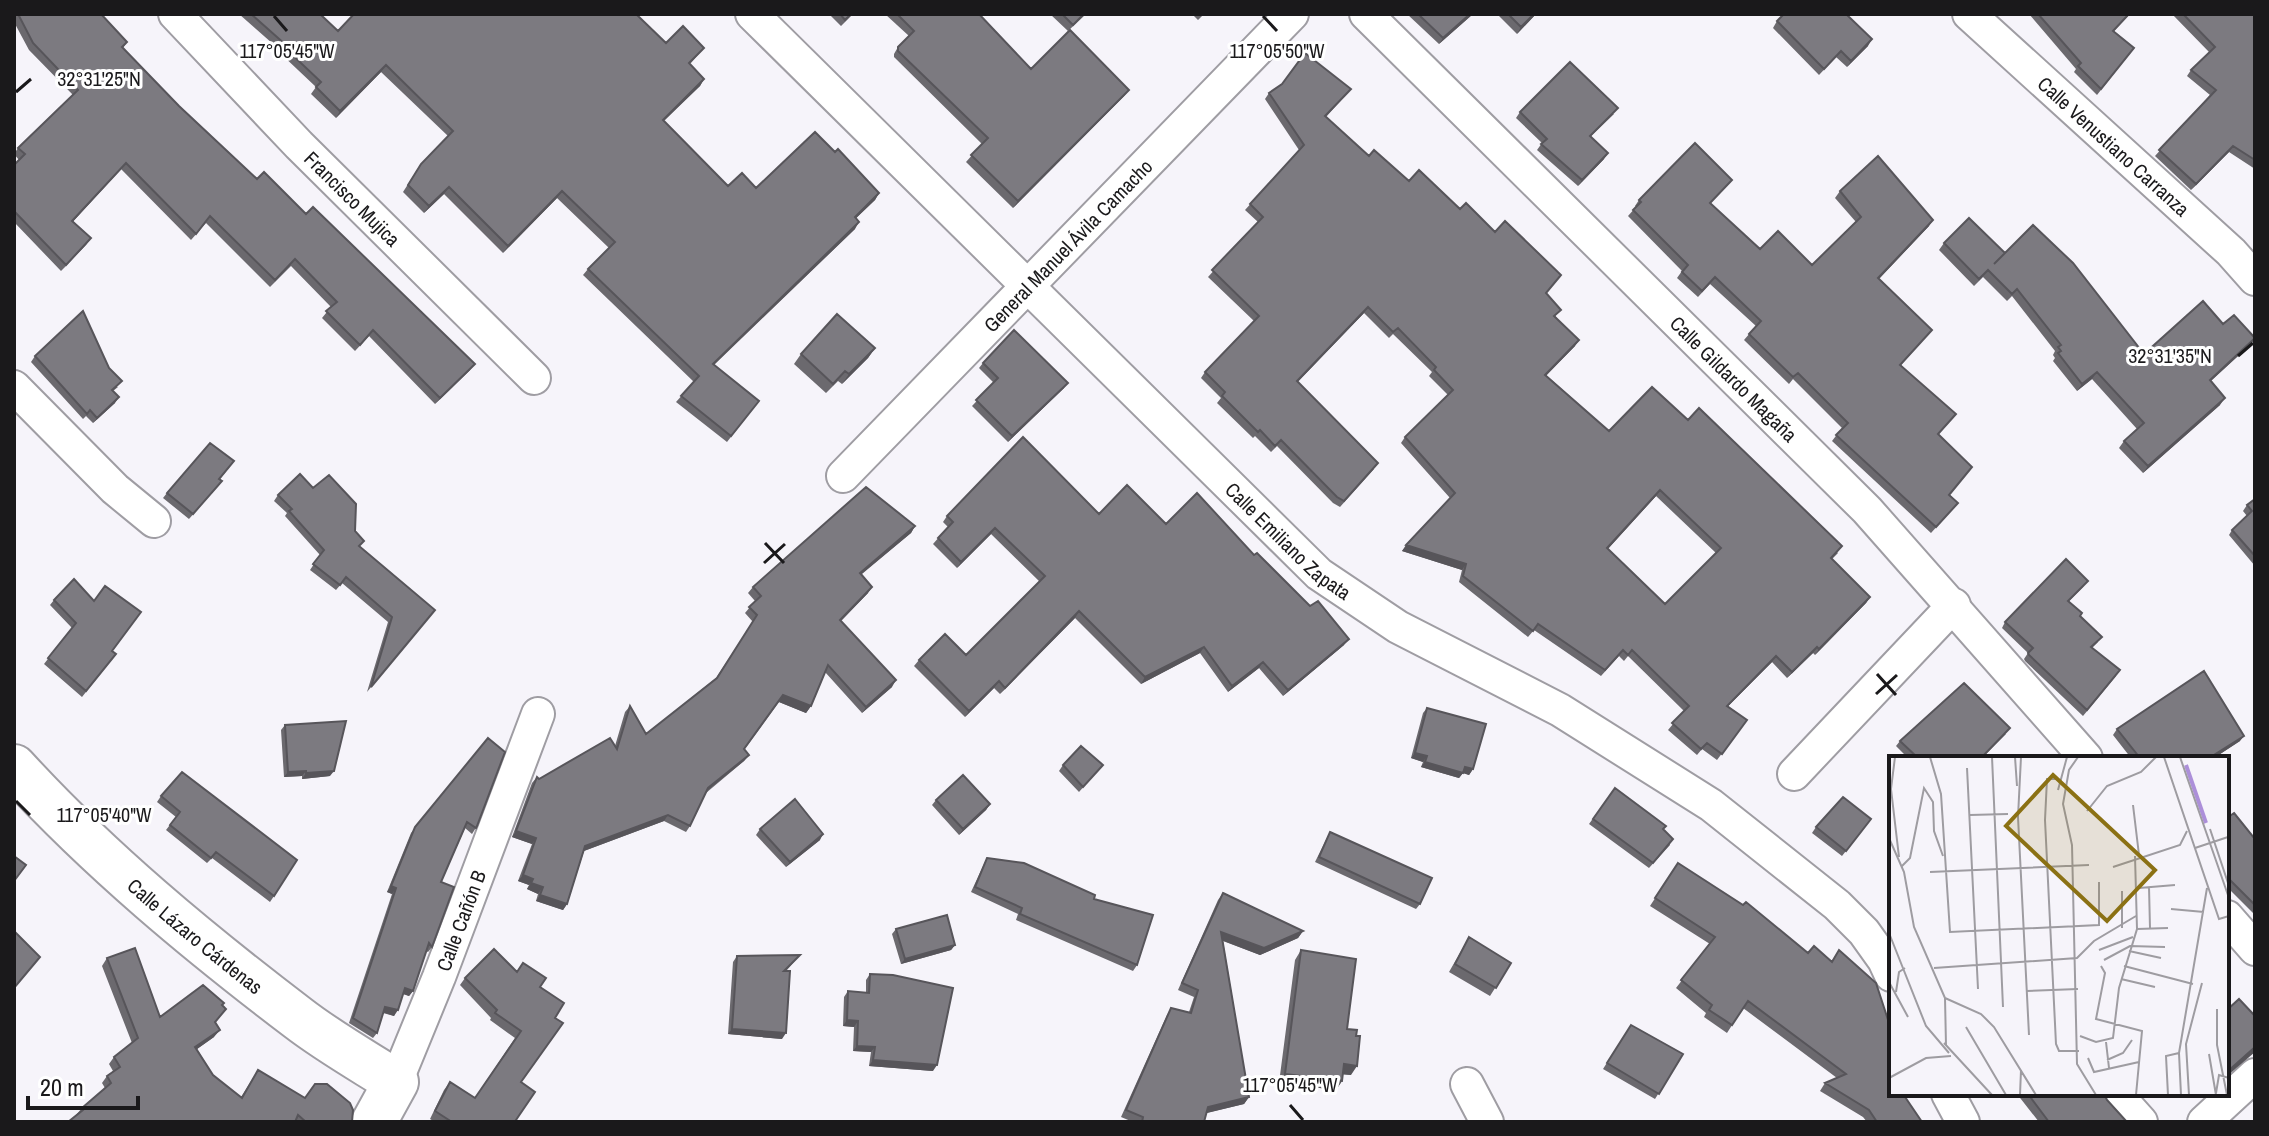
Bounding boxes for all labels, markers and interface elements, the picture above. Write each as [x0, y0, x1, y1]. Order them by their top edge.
text: 117°05'45"W [239, 37, 335, 64]
text: 117°05'50"W [1229, 37, 1325, 64]
text: 32°31'25"N [57, 65, 141, 92]
street label: Calle Venustiano Carranza [2032, 70, 2196, 222]
street label: Francisco Mujica [299, 145, 407, 252]
street label: General Manuel Ávila Camacho [977, 153, 1158, 337]
street label: Calle Gildardo Magaña [1665, 309, 1804, 447]
text: 32°31'35"N [2128, 342, 2212, 369]
street label: Calle Emiliano Zapata [1220, 476, 1357, 605]
inset map [1889, 756, 2229, 1096]
text: 117°05'40"W [56, 801, 152, 828]
street label: Calle Cañón B [429, 866, 492, 975]
street label: Calle Lázaro Cárdenas [122, 872, 269, 1000]
scale bar [28, 1060, 138, 1110]
text: 20 m [40, 1071, 84, 1103]
text: 117°05'45"W [1242, 1071, 1338, 1098]

